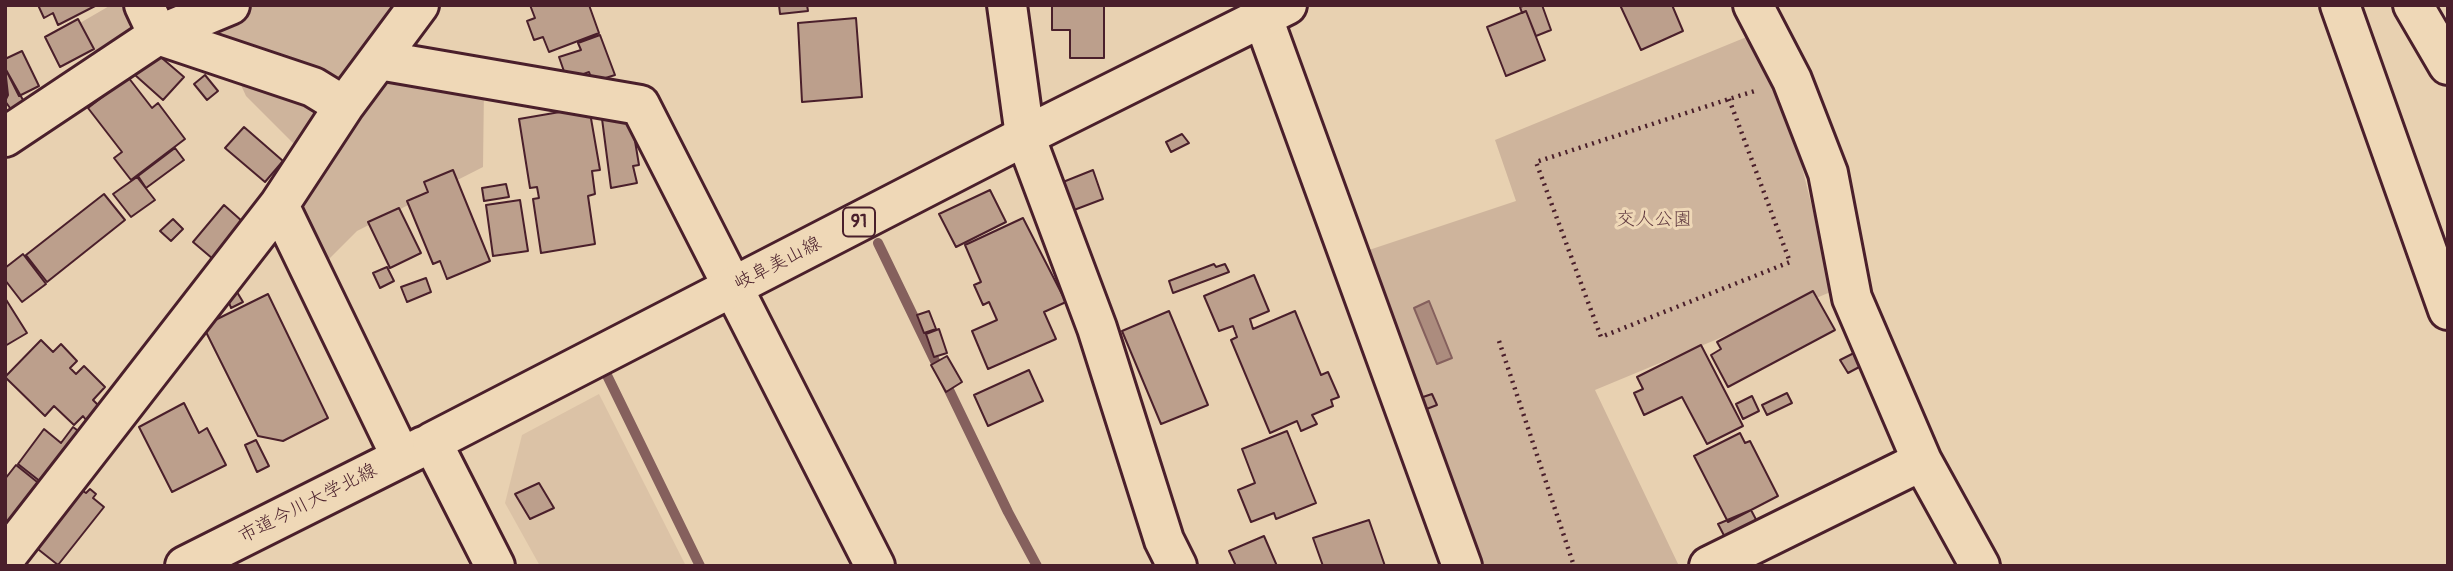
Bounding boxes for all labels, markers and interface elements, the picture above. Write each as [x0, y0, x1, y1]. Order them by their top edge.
road number: 91 [843, 208, 875, 236]
park label: 交人公園 [1616, 209, 1692, 231]
street label: 岐阜美山線 [731, 232, 825, 296]
street label: 市道今川大学北線 [235, 459, 381, 549]

